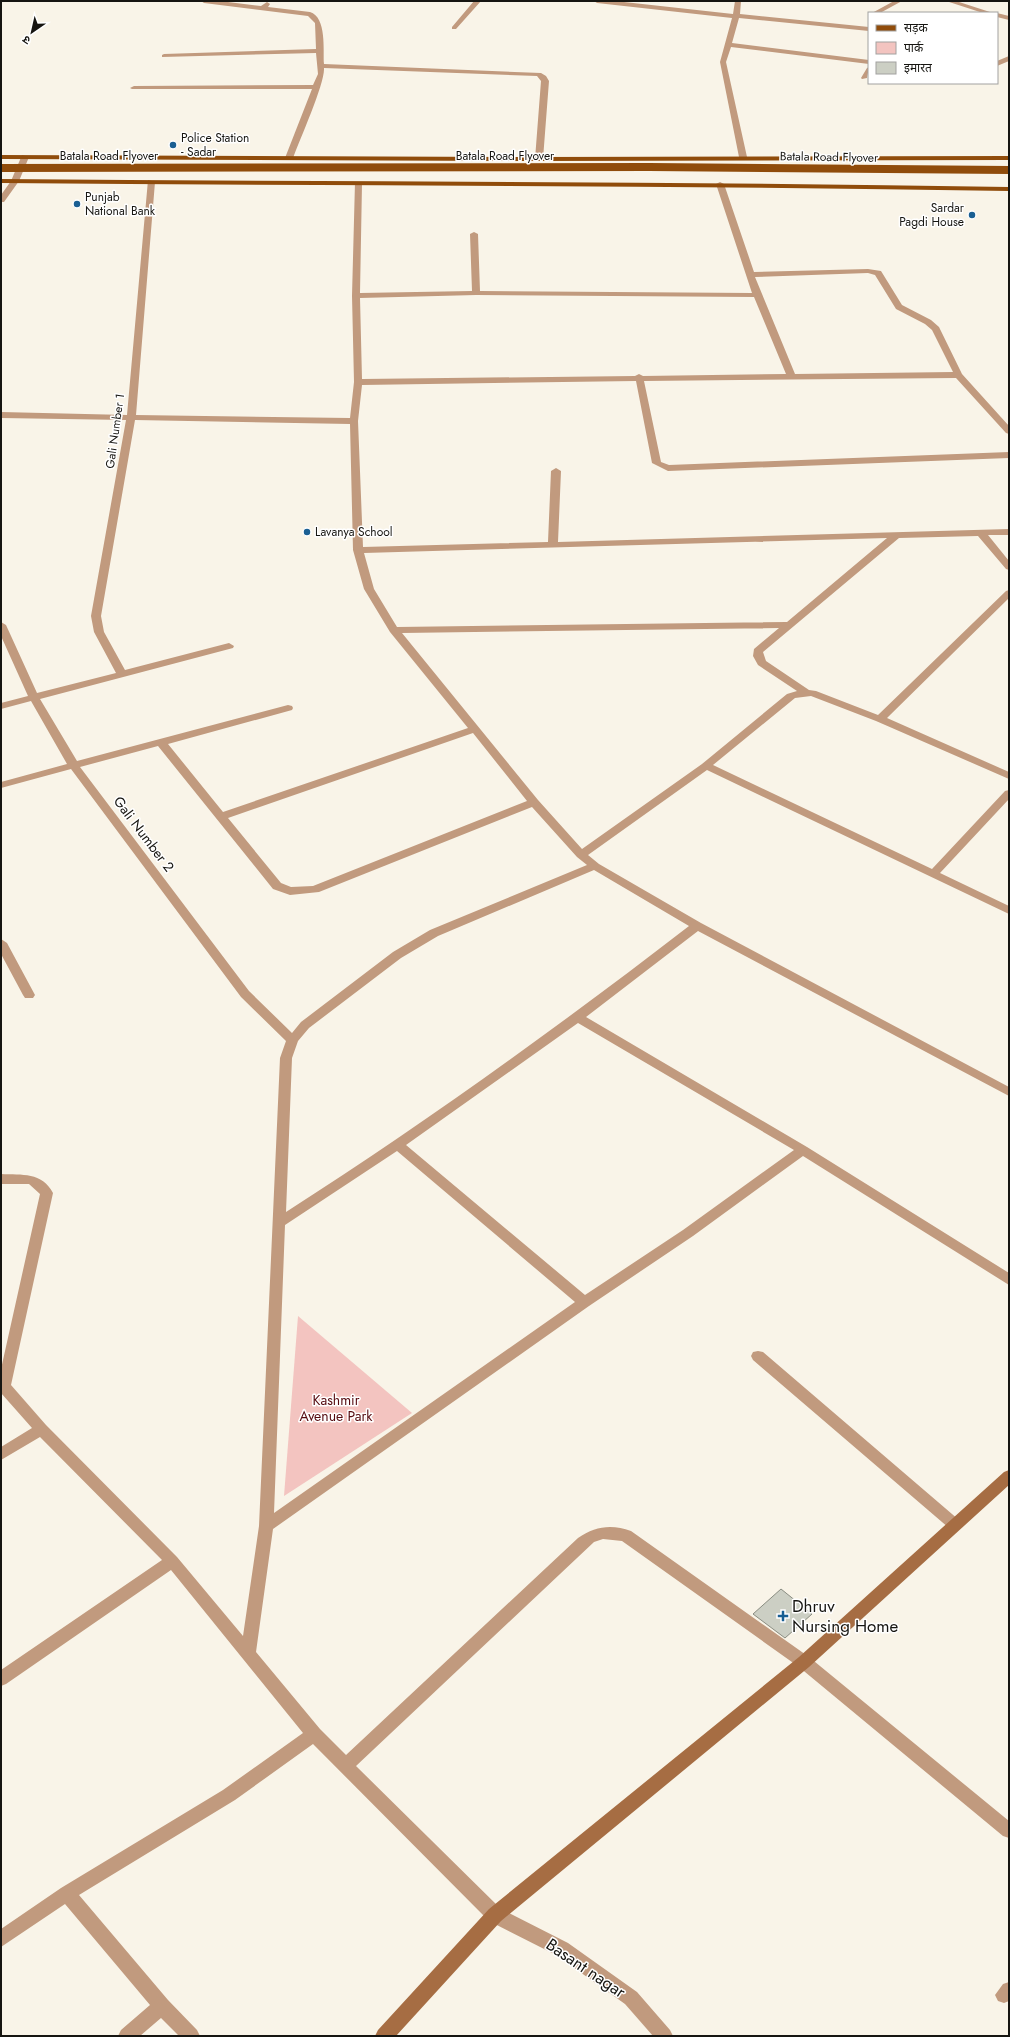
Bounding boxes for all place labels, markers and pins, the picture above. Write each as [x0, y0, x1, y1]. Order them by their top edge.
place label: Police Station - Sadar [181, 129, 249, 161]
marker: Police Station - Sadar [168, 140, 178, 150]
place label: Punjab National Bank [85, 188, 156, 220]
marker: Punjab National Bank [72, 199, 82, 209]
place label: Sardar Pagdi House [899, 199, 965, 231]
marker: Sardar Pagdi House [967, 210, 977, 220]
place label: Lavanya School [315, 523, 393, 541]
marker: Lavanya School [302, 527, 312, 537]
place label: Dhruv Nursing Home [792, 1594, 899, 1638]
marker: Dhruv Nursing Home [777, 1610, 789, 1622]

